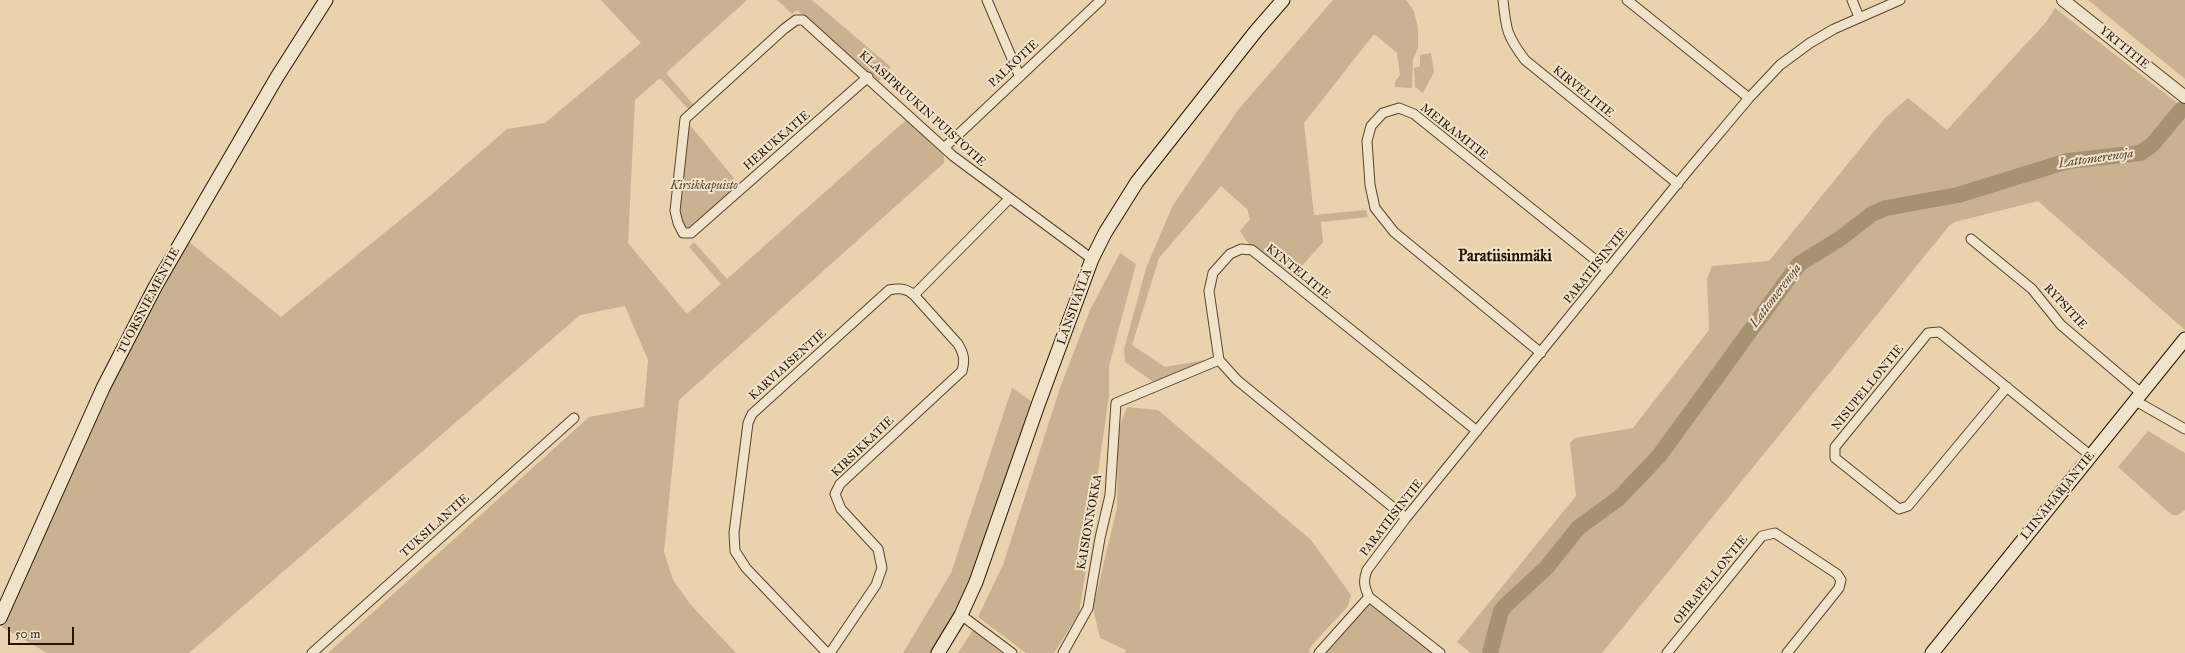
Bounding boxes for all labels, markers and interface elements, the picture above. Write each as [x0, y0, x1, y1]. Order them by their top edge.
street label: YRTTITIE [2096, 24, 2152, 72]
street label: PALKOTIE [986, 37, 1042, 91]
street label: KLASIPRUUKIN PUISTOTIE [856, 48, 988, 170]
street label: KIRVELITIE [1550, 63, 1616, 121]
street label: MEIRAMITIE [1417, 101, 1491, 163]
street label: HERUKKATIE [741, 108, 813, 174]
water label: Lattomerenoja [2057, 146, 2135, 172]
park label: Kirsikkapuisto [670, 179, 738, 193]
street label: PARATIISINTIE [1561, 225, 1631, 307]
street label: KYNTELITIE [1263, 242, 1333, 302]
street label: TUORSNIEMENTIE [115, 245, 183, 357]
district label: Paratiisinmäki [1458, 247, 1552, 267]
water label: Lattomerenoja [1747, 261, 1805, 331]
street label: LÄNSIVÄYLÄ [1055, 267, 1095, 347]
street label: RYPSITIE [2040, 281, 2090, 333]
street label: KARVIAISENTIE [746, 327, 830, 403]
street label: NISUPELLONTIE [1829, 342, 1907, 434]
street label: KIRSIKKATIE [829, 414, 897, 480]
street label: LIINAHARJANTIE [2018, 449, 2098, 543]
street label: KAISIONNOKKA [1074, 473, 1106, 571]
street label: PARATIISINTIE [1358, 477, 1426, 559]
street label: TUKSILANTIE [398, 491, 472, 561]
street label: OHRAPELLONTIE [1671, 533, 1751, 627]
scale bar [10, 619, 76, 645]
text: 50 m [15, 627, 40, 641]

